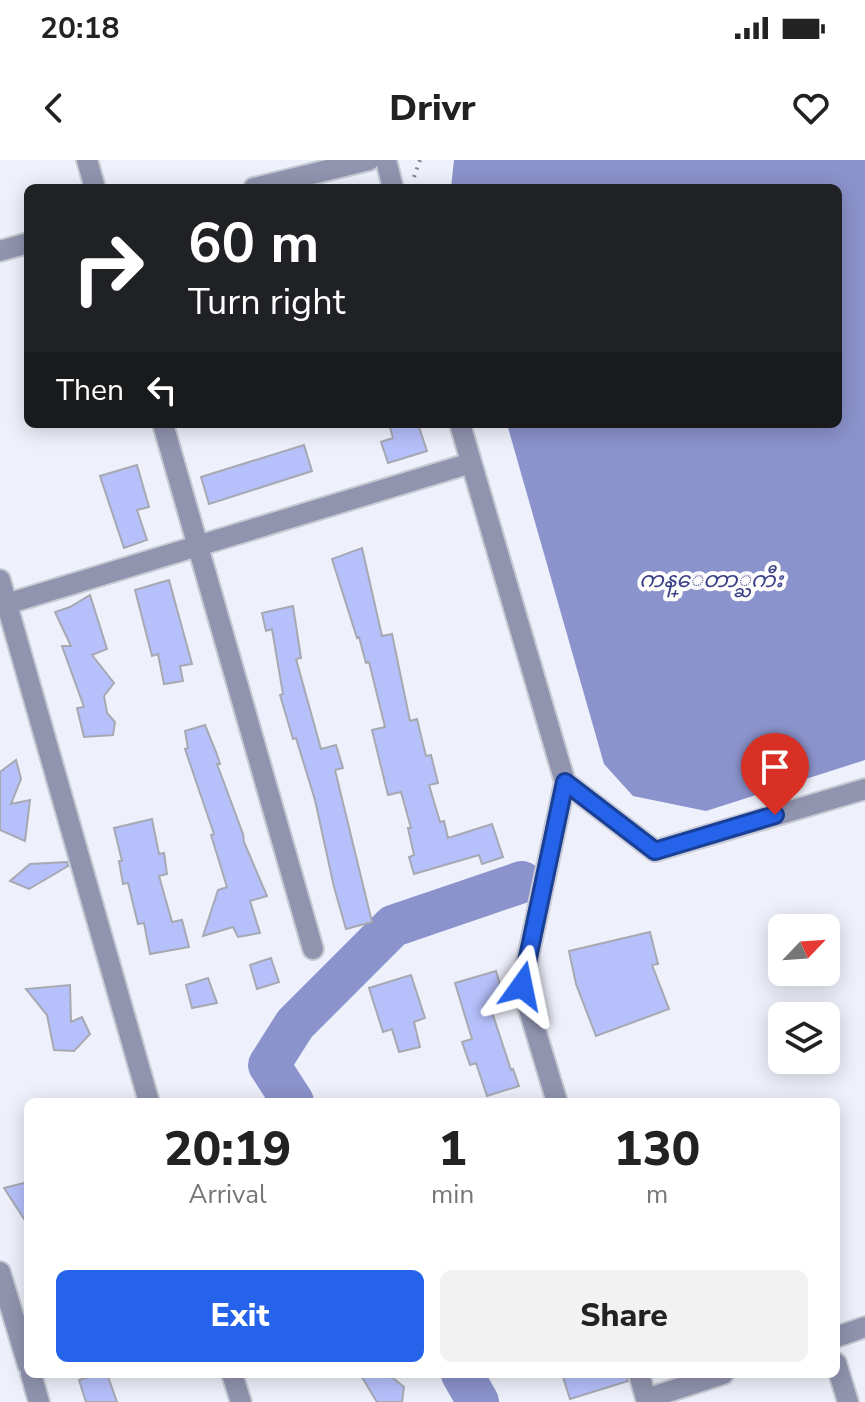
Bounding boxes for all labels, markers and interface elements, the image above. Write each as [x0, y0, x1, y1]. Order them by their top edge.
text: 20:18 [40, 8, 119, 49]
text: Drivr [389, 84, 476, 133]
icon: back [32, 86, 76, 130]
icon: heart [789, 86, 833, 130]
text: 60 m [188, 205, 319, 282]
icon: right [56, 216, 160, 320]
text: Turn right [188, 278, 345, 327]
icon: left [140, 368, 184, 412]
text: Then [56, 370, 124, 411]
water label: ကန္ေတာ္ႀကီး [639, 564, 784, 598]
pin [741, 733, 809, 815]
icon: arrive [753, 745, 797, 789]
north arrow [768, 914, 840, 986]
map controls [768, 914, 840, 1074]
position arrow [480, 944, 564, 1028]
button: layers [768, 1002, 840, 1074]
text: 20:19 [164, 1116, 291, 1182]
text: 1 [438, 1116, 467, 1182]
text: 130 [614, 1116, 700, 1182]
text: Arrival [188, 1177, 267, 1212]
text: min [431, 1177, 474, 1212]
text: m [646, 1177, 668, 1212]
button: Exit [56, 1270, 424, 1362]
button: Share [440, 1270, 808, 1362]

